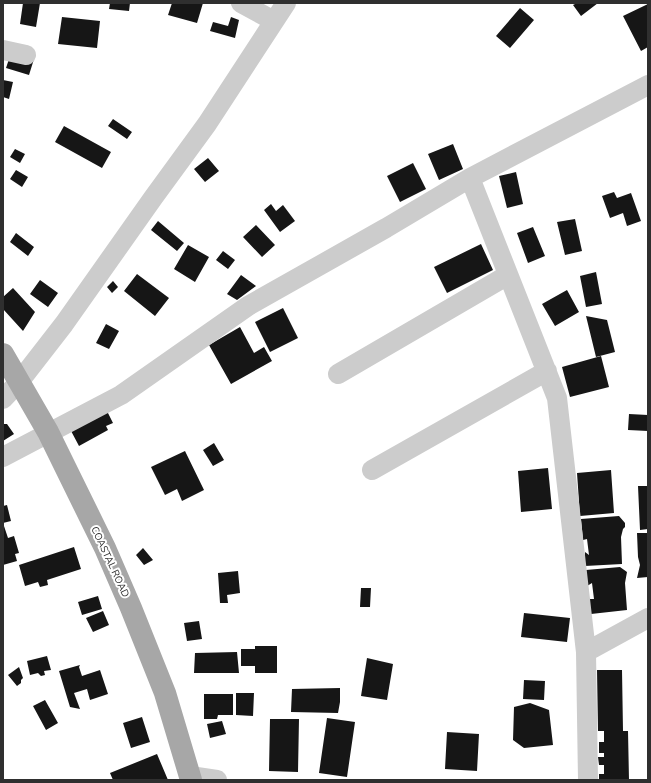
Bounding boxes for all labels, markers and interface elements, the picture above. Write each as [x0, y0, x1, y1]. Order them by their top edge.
street label: COASTAL ROAD [87, 524, 133, 600]

